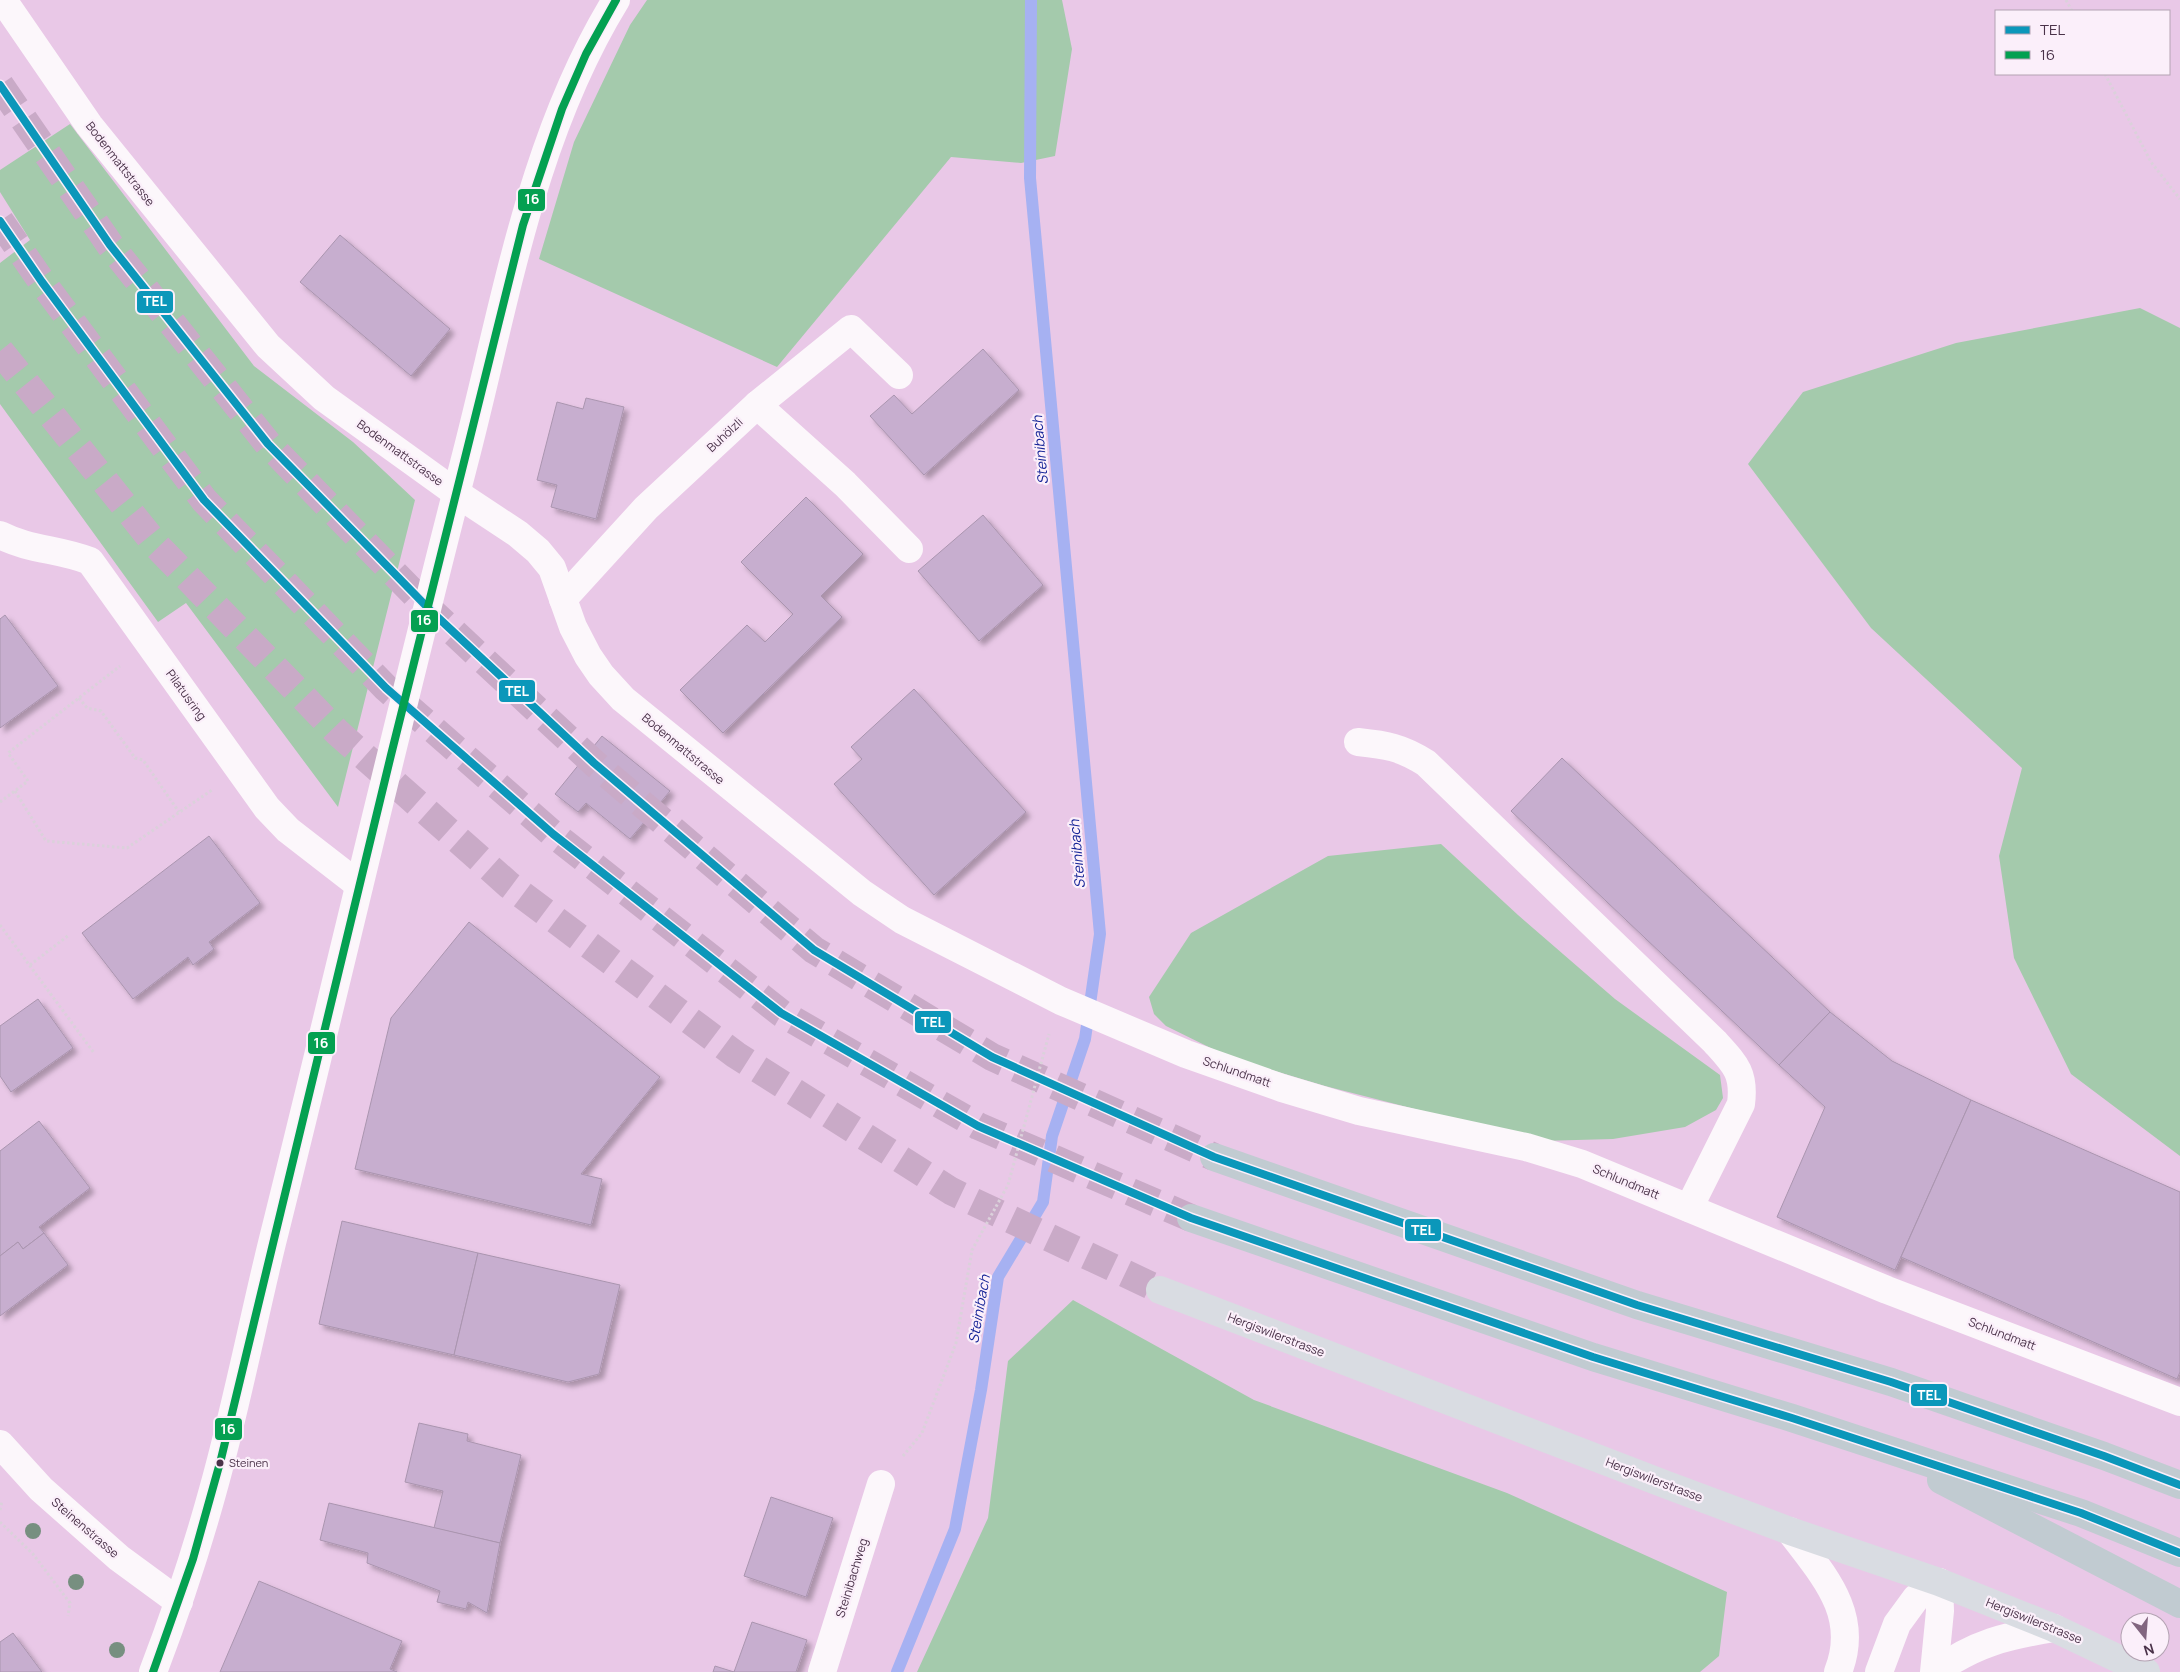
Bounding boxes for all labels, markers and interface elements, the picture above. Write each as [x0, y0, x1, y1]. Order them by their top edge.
legend [1995, 10, 2170, 75]
text: TEL [2040, 19, 2065, 40]
text: 16 [2040, 44, 2055, 65]
street label: Bodenmattstrasse [82, 118, 159, 209]
line badge: 16 [517, 188, 546, 212]
text: 16 [525, 189, 539, 208]
line badge: TEL [136, 290, 174, 314]
text: TEL [143, 291, 168, 310]
street label: Buhölzli [703, 414, 746, 456]
water label: Steinibach [1027, 414, 1052, 485]
street label: Bodenmattstrasse [354, 416, 447, 490]
line badge: 16 [410, 609, 439, 633]
text: 16 [417, 610, 431, 629]
street label: Pilatusring [162, 666, 211, 724]
line badge: TEL [498, 679, 536, 703]
text: TEL [505, 681, 530, 700]
street label: Bodenmattstrasse [639, 709, 728, 788]
water label: Steinibach [1064, 818, 1089, 889]
line badge: TEL [914, 1010, 952, 1034]
text: TEL [921, 1012, 946, 1031]
line badge: 16 [307, 1031, 336, 1055]
text: 16 [314, 1033, 328, 1052]
street label: Schlundmatt [1201, 1052, 1274, 1091]
street label: Schlundmatt [1590, 1160, 1662, 1203]
line badge: TEL [1404, 1218, 1442, 1242]
text: TEL [1411, 1220, 1436, 1239]
water label: Steinibach [963, 1273, 994, 1345]
street label: Hergiswilerstrasse [1225, 1308, 1327, 1361]
street label: Schlundmatt [1966, 1313, 2038, 1354]
line badge: TEL [1910, 1383, 1948, 1407]
text: TEL [1917, 1385, 1942, 1404]
line badge: 16 [214, 1417, 243, 1441]
text: 16 [221, 1419, 235, 1438]
street label: Hergiswilerstrasse [1603, 1453, 1705, 1506]
place label: Steinen [229, 1455, 268, 1470]
marker: Steinen [215, 1458, 225, 1468]
street label: Steinenstrasse [48, 1494, 123, 1562]
street label: Steinibachweg [831, 1536, 872, 1620]
street label: Hergiswilerstrasse [1983, 1593, 2085, 1648]
north arrow [2120, 1612, 2170, 1662]
text: N [2141, 1639, 2157, 1660]

